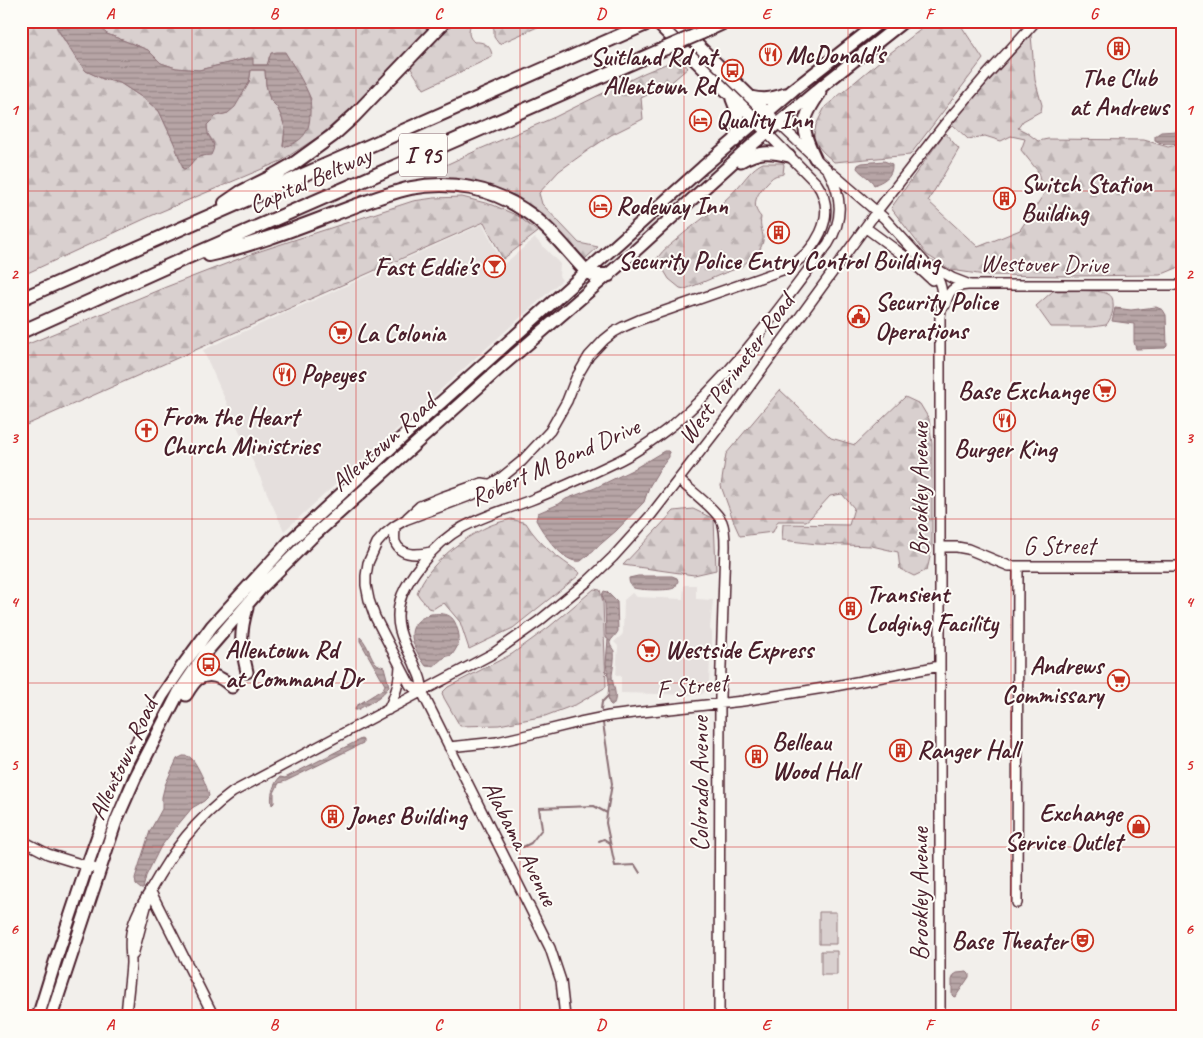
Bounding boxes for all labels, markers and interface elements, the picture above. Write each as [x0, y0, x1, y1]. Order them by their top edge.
text: A [106, 4, 116, 24]
text: B [270, 4, 280, 24]
text: C [434, 4, 444, 24]
text: D [596, 4, 607, 24]
text: E [762, 4, 773, 24]
text: F [925, 4, 936, 24]
text: G [1090, 4, 1100, 24]
building icon: The Club at Andrews [1107, 37, 1131, 61]
place label: McDonald's [786, 39, 887, 71]
place label: Suitland Rd at Allentown Rd [590, 41, 720, 102]
restaurant icon: McDonald's [758, 43, 782, 67]
bus stop icon: Suitland Rd at Allentown Rd [720, 59, 744, 83]
place label: The Club at Andrews [1070, 62, 1171, 123]
text: 1 [10, 100, 19, 120]
text: 1 [1185, 100, 1194, 120]
place label: Quality Inn [716, 104, 813, 136]
hotel icon: Quality Inn [688, 108, 712, 132]
road number: I 95 [399, 134, 447, 176]
street label: Capital Beltway [244, 138, 379, 221]
place label: Switch Station Building [1021, 168, 1153, 229]
building icon: Switch Station Building [993, 186, 1017, 210]
place label: Rodeway Inn [616, 190, 728, 222]
hotel icon: Rodeway Inn [588, 194, 612, 218]
building icon: Security Police Entry Control Building [767, 220, 791, 244]
place label: Security Police Entry Control Building [618, 245, 942, 277]
street label: Westover Drive [980, 247, 1110, 281]
place label: Fast Eddie's [374, 251, 480, 283]
bar icon: Fast Eddie's [482, 255, 506, 279]
text: 2 [10, 264, 19, 284]
text: 2 [1185, 264, 1194, 284]
street label: West Perimeter Road [671, 284, 804, 451]
place label: Security Police Operations [875, 286, 999, 347]
public building icon: Security Police Operations [847, 304, 871, 328]
place label: La Colonia [356, 317, 447, 349]
supermarket icon: La Colonia [328, 321, 352, 345]
place label: Popeyes [301, 358, 367, 390]
restaurant icon: Popeyes [273, 362, 297, 386]
place label: Base Exchange [958, 375, 1091, 407]
supermarket icon: Base Exchange [1092, 379, 1116, 403]
street label: Allentown Road [324, 385, 445, 499]
place label: From the Heart Church Ministries [162, 401, 321, 462]
restaurant icon: Burger King [993, 408, 1017, 432]
street label: Robert M Bond Drive [466, 410, 646, 514]
church icon: From the Heart Church Ministries [134, 419, 158, 443]
street label: Brookley Avenue [904, 420, 936, 556]
text: 3 [10, 428, 19, 448]
text: 3 [1185, 428, 1194, 448]
place label: Burger King [954, 433, 1059, 465]
street label: G Street [1023, 530, 1099, 562]
place label: Transient Lodging Facility [866, 578, 1000, 639]
text: 4 [10, 592, 19, 612]
text: 4 [1185, 592, 1194, 612]
building icon: Transient Lodging Facility [838, 596, 862, 620]
place label: Allentown Rd at Command Dr [225, 634, 366, 695]
place label: Westside Express [665, 634, 815, 666]
supermarket icon: Westside Express [637, 638, 661, 662]
place label: Andrews Commissary [1002, 650, 1105, 711]
bus stop icon: Allentown Rd at Command Dr [197, 652, 221, 676]
street label: F Street [655, 666, 733, 706]
supermarket icon: Andrews Commissary [1107, 668, 1131, 692]
street label: Allentown Road [81, 689, 167, 825]
street label: Colorado Avenue [684, 715, 716, 852]
place label: Belleau Wood Hall [772, 726, 862, 787]
place label: Ranger Hall [917, 734, 1024, 766]
building icon: Ranger Hall [889, 738, 913, 762]
building icon: Belleau Wood Hall [744, 744, 768, 768]
text: 5 [11, 755, 20, 775]
text: 5 [1186, 755, 1195, 775]
street label: Alabama Avenue [475, 775, 566, 913]
place label: Exchange Service Outlet [1004, 797, 1126, 858]
place label: Jones Building [346, 800, 468, 832]
building icon: Jones Building [320, 804, 344, 828]
shop icon: Exchange Service Outlet [1126, 815, 1150, 839]
street label: Brookley Avenue [904, 825, 936, 961]
text: 6 [10, 919, 19, 939]
text: 6 [1185, 919, 1194, 939]
place label: Base Theater [951, 925, 1070, 957]
theatre icon: Base Theater [1071, 929, 1095, 953]
text: A [106, 1015, 116, 1035]
text: B [270, 1015, 280, 1035]
text: C [434, 1015, 444, 1035]
text: D [596, 1015, 607, 1035]
text: E [762, 1015, 773, 1035]
text: F [925, 1015, 936, 1035]
text: G [1090, 1015, 1100, 1035]

